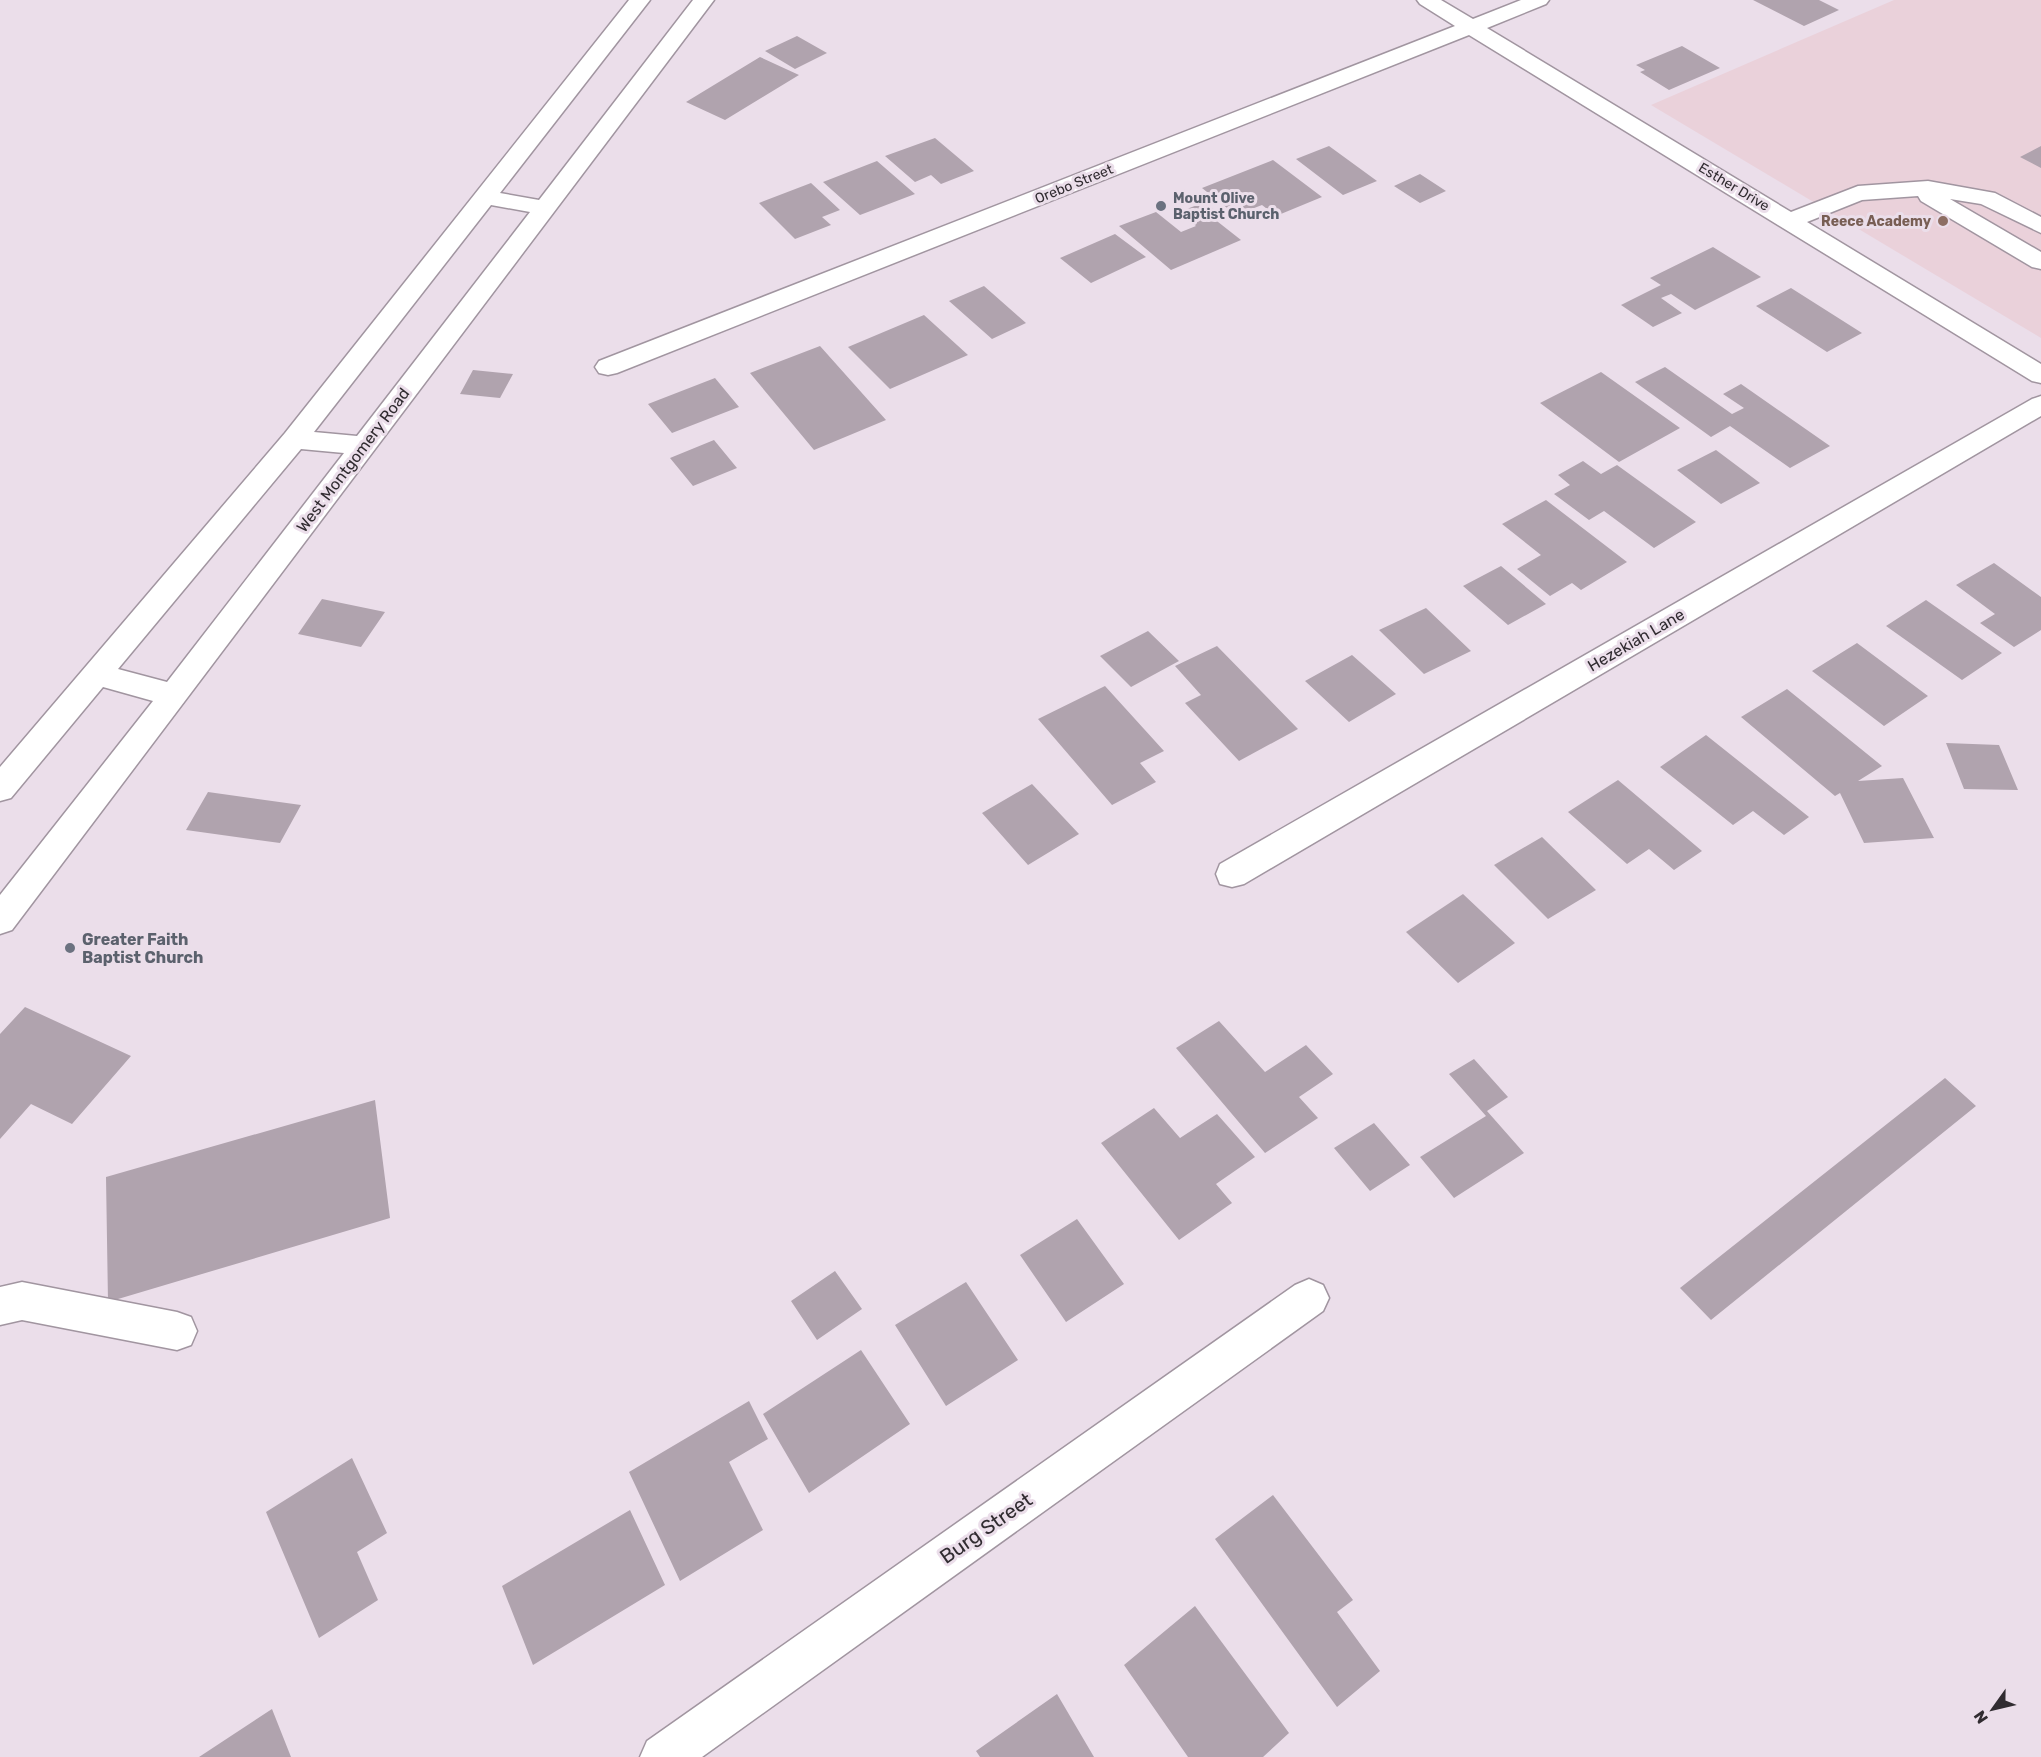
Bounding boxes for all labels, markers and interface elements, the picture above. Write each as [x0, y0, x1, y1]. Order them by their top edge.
street label: Esther Drive [1696, 159, 1773, 215]
street label: Orebo Street [1032, 160, 1116, 207]
place label: Mount Olive Baptist Church [1173, 190, 1279, 223]
marker: Mount Olive Baptist Church [1154, 199, 1168, 213]
place label: Reece Academy [1821, 213, 1932, 230]
marker: Reece Academy [1936, 214, 1950, 228]
street label: West Montgomery Road [293, 384, 413, 536]
street label: Hezekiah Lane [1584, 605, 1688, 675]
place label: Greater Faith Baptist Church [82, 930, 203, 967]
marker: Greater Faith Baptist Church [63, 941, 77, 955]
street label: Burg Street [935, 1487, 1037, 1569]
north arrow [1963, 1679, 2023, 1739]
text: N [1970, 1707, 1992, 1727]

